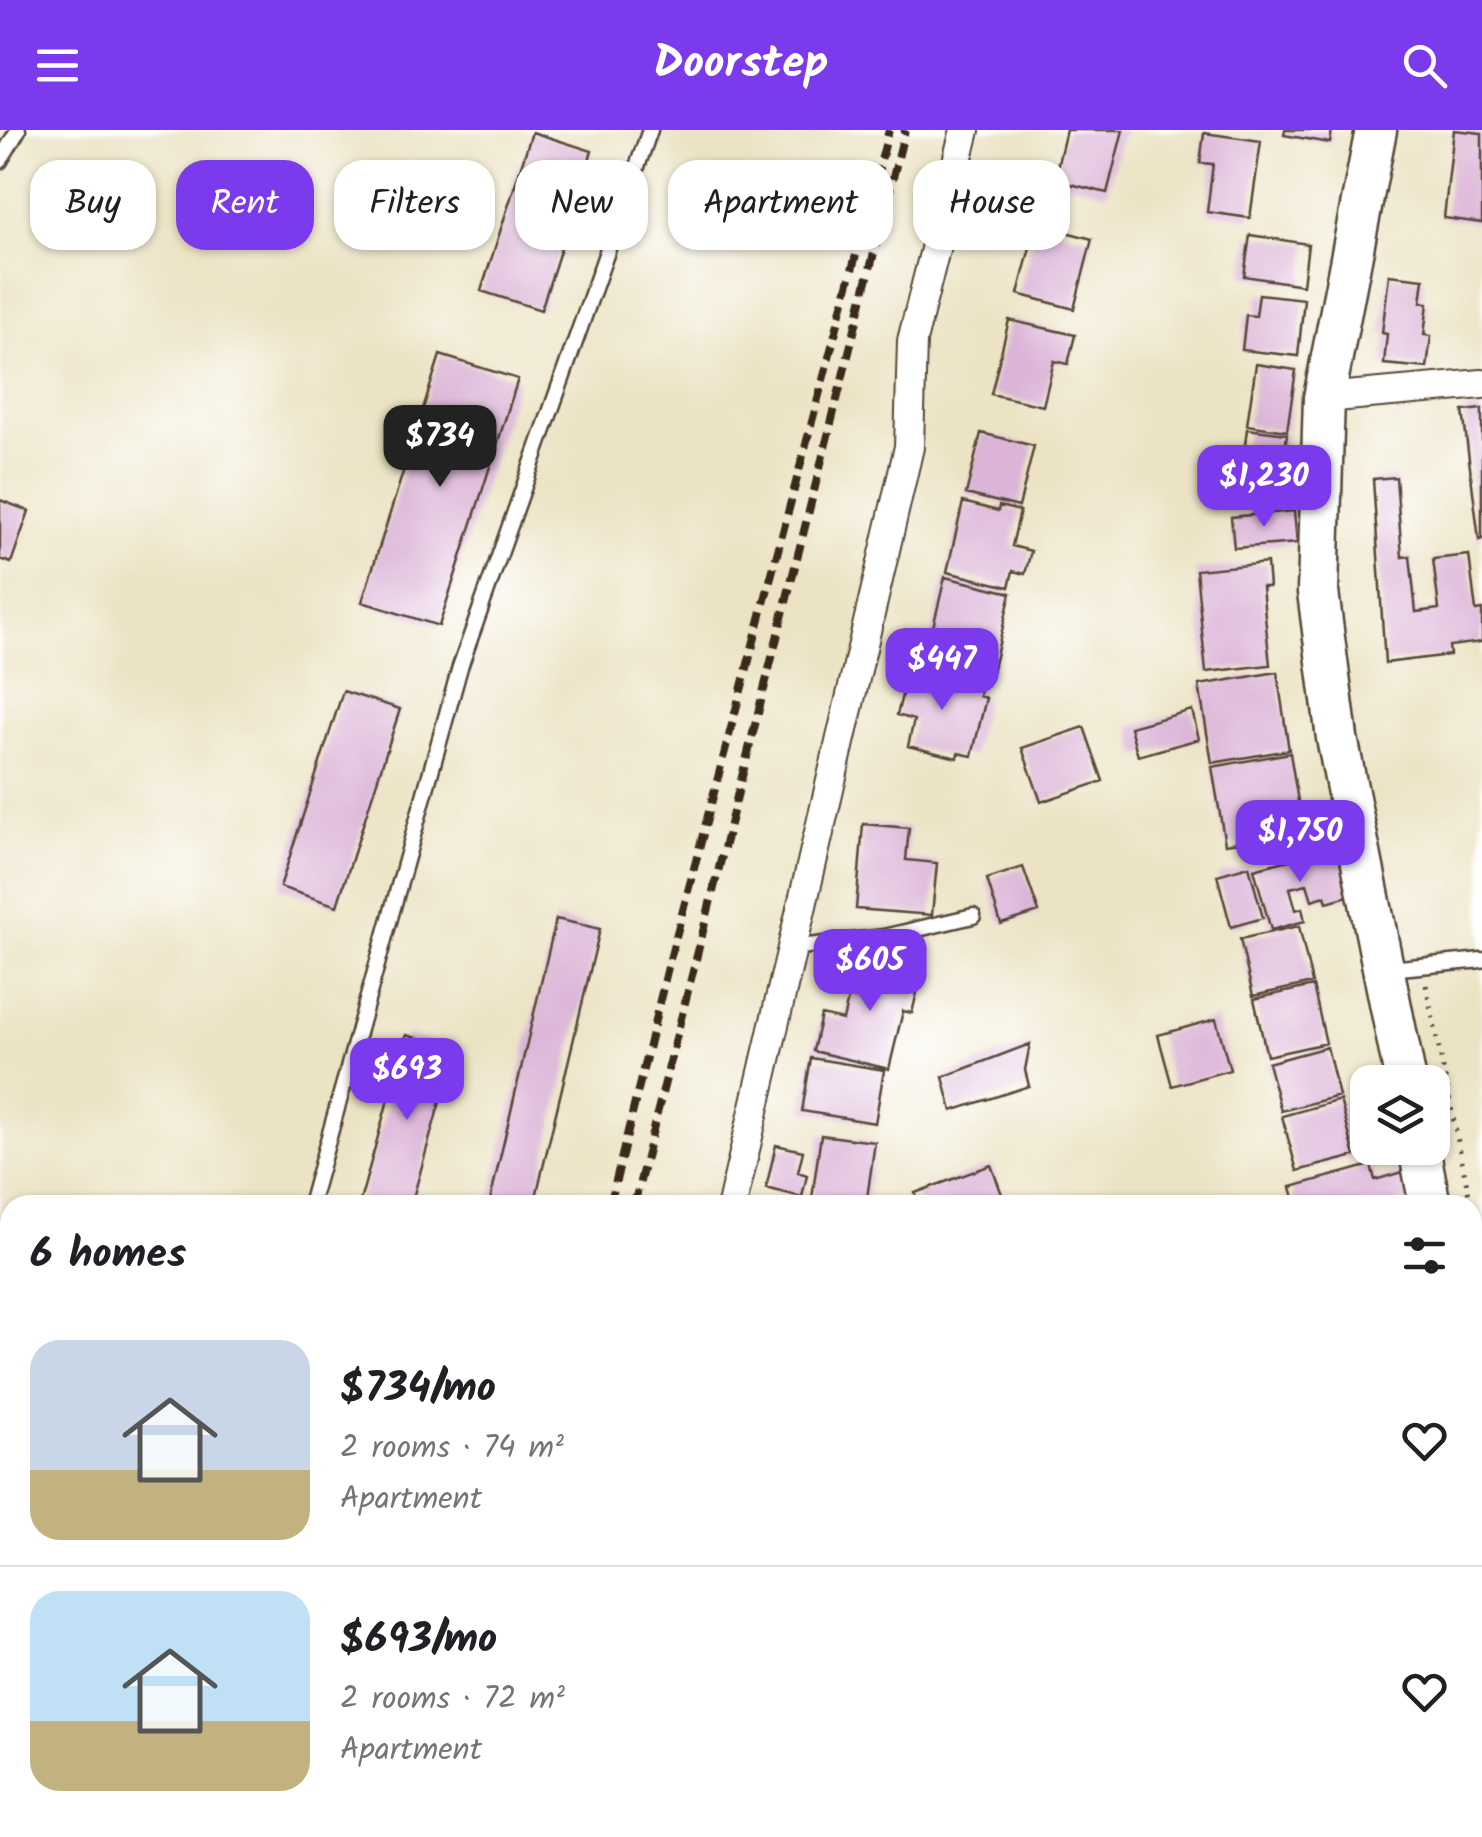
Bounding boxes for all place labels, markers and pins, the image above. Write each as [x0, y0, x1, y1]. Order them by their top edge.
pin: $734 [381, 405, 499, 490]
pin: $1,230 [1183, 445, 1345, 530]
pin: $447 [883, 628, 1001, 713]
pin: $1,750 [1219, 800, 1381, 885]
pin: $605 [811, 929, 929, 1014]
pin: $693 [348, 1038, 466, 1123]

